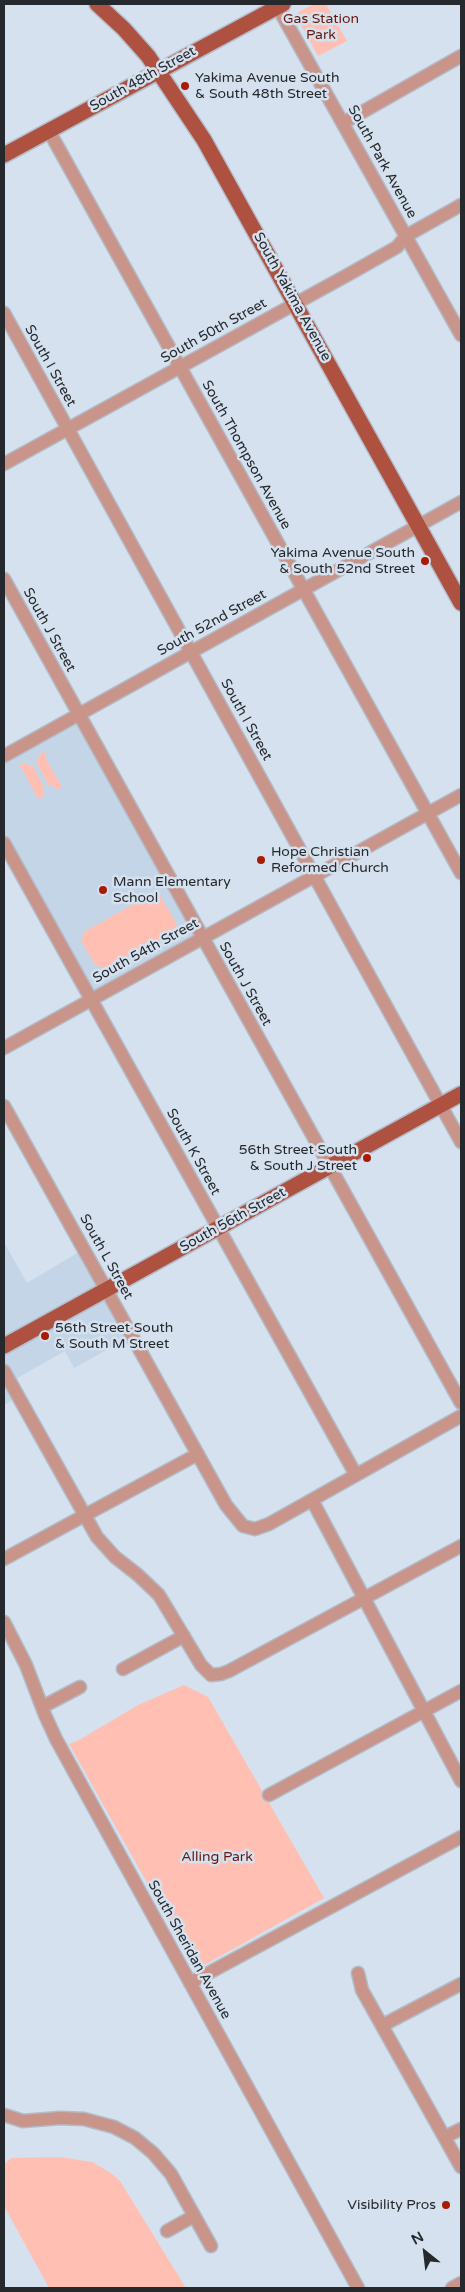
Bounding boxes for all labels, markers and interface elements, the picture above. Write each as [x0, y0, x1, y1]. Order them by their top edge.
park label: Gas Station Park [283, 11, 359, 44]
street label: South 48th Street [87, 43, 199, 115]
place label: Yakima Avenue South & South 48th Street [195, 70, 339, 102]
marker: Yakima Avenue South & South 48th Street [179, 80, 191, 92]
street label: South Park Avenue [344, 102, 420, 222]
street label: South Yakima Avenue [250, 230, 334, 364]
street label: South 50th Street [158, 295, 270, 367]
street label: South I Street [21, 322, 79, 410]
street label: South Thompson Avenue [198, 378, 294, 532]
place label: Yakima Avenue South & South 52nd Street [271, 545, 415, 578]
marker: Yakima Avenue South & South 52nd Street [419, 555, 431, 567]
street label: South J Street [19, 585, 79, 675]
street label: South 52nd Street [155, 586, 269, 660]
street label: South I Street [217, 676, 275, 764]
place label: Hope Christian Reformed Church [271, 844, 389, 876]
marker: Hope Christian Reformed Church [255, 854, 267, 866]
place label: Mann Elementary School [113, 874, 231, 906]
marker: Mann Elementary School [97, 884, 109, 896]
street label: South 54th Street [90, 915, 202, 987]
street label: South J Street [215, 939, 275, 1029]
street label: South K Street [162, 1106, 224, 1198]
place label: 56th Street South & South J Street [239, 1142, 357, 1174]
marker: 56th Street South & South J Street [361, 1152, 373, 1164]
street label: South 56th Street [177, 1184, 289, 1256]
street label: South L Street [76, 1211, 136, 1303]
place label: 56th Street South & South M Street [55, 1320, 173, 1352]
marker: 56th Street South & South M Street [39, 1330, 51, 1342]
park label: Alling Park [181, 1849, 253, 1865]
street label: South Sheridan Avenue [144, 1878, 234, 2022]
place label: Visibility Pros [347, 2197, 436, 2213]
marker: Visibility Pros [440, 2199, 452, 2211]
north arrow [400, 2227, 450, 2277]
text: N [408, 2228, 427, 2249]

